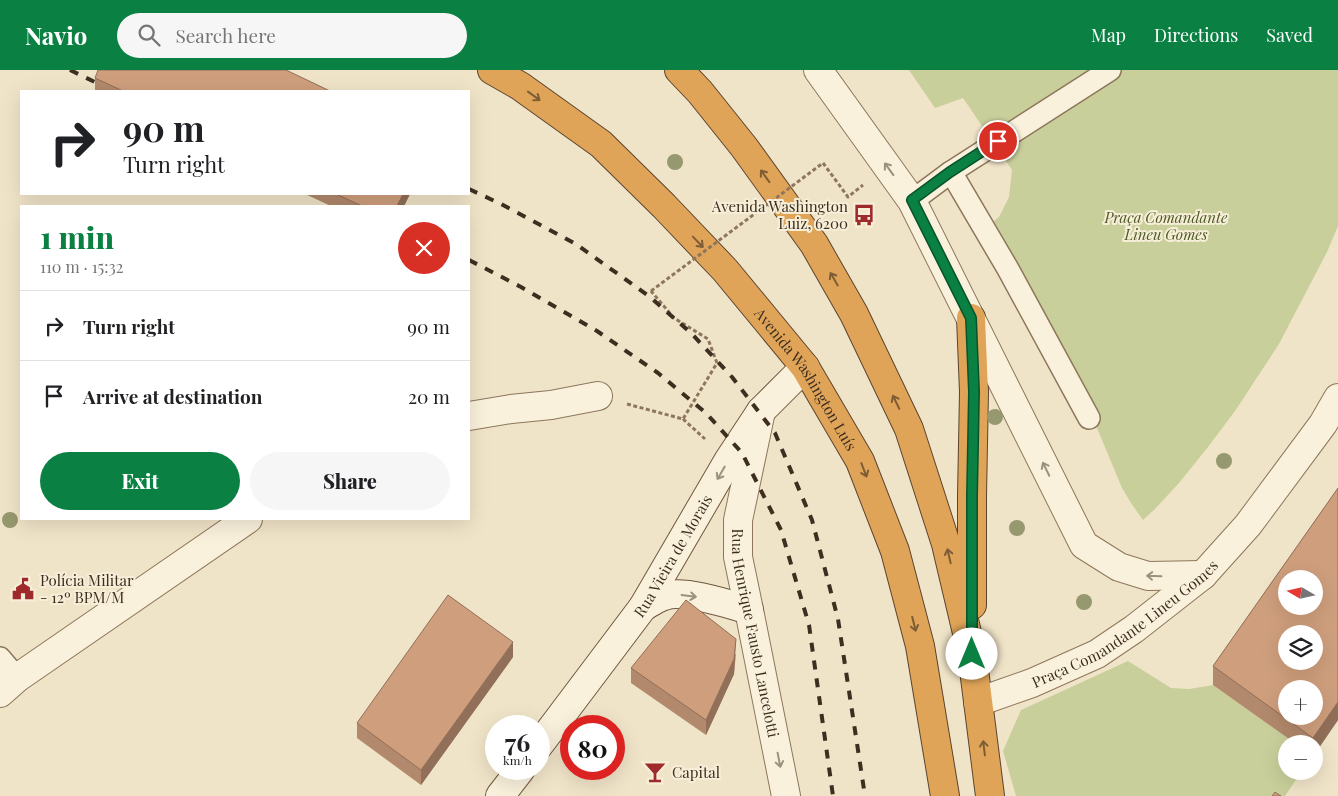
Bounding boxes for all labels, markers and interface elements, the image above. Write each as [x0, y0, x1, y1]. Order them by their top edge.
search box [117, 13, 467, 58]
text: Navio [25, 19, 87, 51]
icon: search [135, 21, 163, 49]
text: Search here [175, 22, 276, 48]
text: Map [1091, 23, 1126, 47]
text: Directions [1154, 23, 1238, 47]
text: Saved [1266, 23, 1313, 47]
one-way arrow [526, 91, 540, 101]
text: 90 m [123, 104, 205, 151]
icon: right [40, 110, 105, 175]
pin [977, 120, 1019, 162]
icon: arrive [984, 127, 1012, 155]
text: Turn right [123, 149, 225, 179]
one-way arrow [883, 162, 894, 176]
one-way arrow [760, 169, 770, 183]
place label: Avenida Washington Luiz, 6200 [711, 196, 848, 233]
bus stop icon: Avenida Washington Luiz, 6200 [851, 202, 877, 228]
park label: Praça Comandante Lineu Gomes [1103, 207, 1228, 244]
text: 1 min [40, 217, 114, 257]
button: close [398, 222, 450, 274]
one-way arrow [692, 235, 704, 248]
text: 110 m · 15:32 [40, 256, 123, 277]
one-way arrow [829, 272, 839, 287]
street label: Avenida Washington Luís [750, 303, 862, 454]
icon: right [40, 312, 68, 340]
text: Turn right [83, 313, 175, 339]
text: 90 m [407, 313, 450, 339]
icon: arrive [40, 382, 68, 410]
text: Arrive at destination [83, 383, 263, 409]
text: 20 m [408, 383, 450, 409]
one-way arrow [891, 395, 900, 410]
button: Exit [40, 452, 240, 510]
button: Share [250, 452, 450, 510]
one-way arrow [860, 462, 869, 477]
one-way arrow [1041, 462, 1050, 477]
one-way arrow [716, 466, 726, 480]
street label: Rua Vieira de Morais [629, 491, 716, 621]
street label: Rua Henrique Fausto Lancelotti [728, 528, 784, 740]
one-way arrow [944, 548, 953, 564]
street label: Praça Comandante Lineu Gomes [1029, 555, 1222, 692]
place label: Polícia Militar - 12º BPM/M [40, 570, 134, 607]
north arrow [1278, 570, 1322, 615]
map controls [1278, 570, 1323, 780]
one-way arrow [1146, 571, 1162, 580]
public building icon: Polícia Militar - 12º BPM/M [10, 576, 36, 602]
one-way arrow [681, 591, 697, 601]
one-way arrow [910, 616, 919, 632]
button: layers [1278, 625, 1323, 670]
position arrow [945, 627, 997, 679]
button: + [1278, 680, 1323, 725]
speed limit sign: 80 [560, 715, 625, 780]
text: 76 [505, 725, 530, 758]
button: − [1278, 735, 1323, 780]
one-way arrow [979, 740, 989, 756]
text: km/h [503, 752, 532, 768]
one-way arrow [774, 752, 784, 768]
bar icon: Capital [642, 759, 668, 785]
place label: Capital [672, 762, 720, 782]

